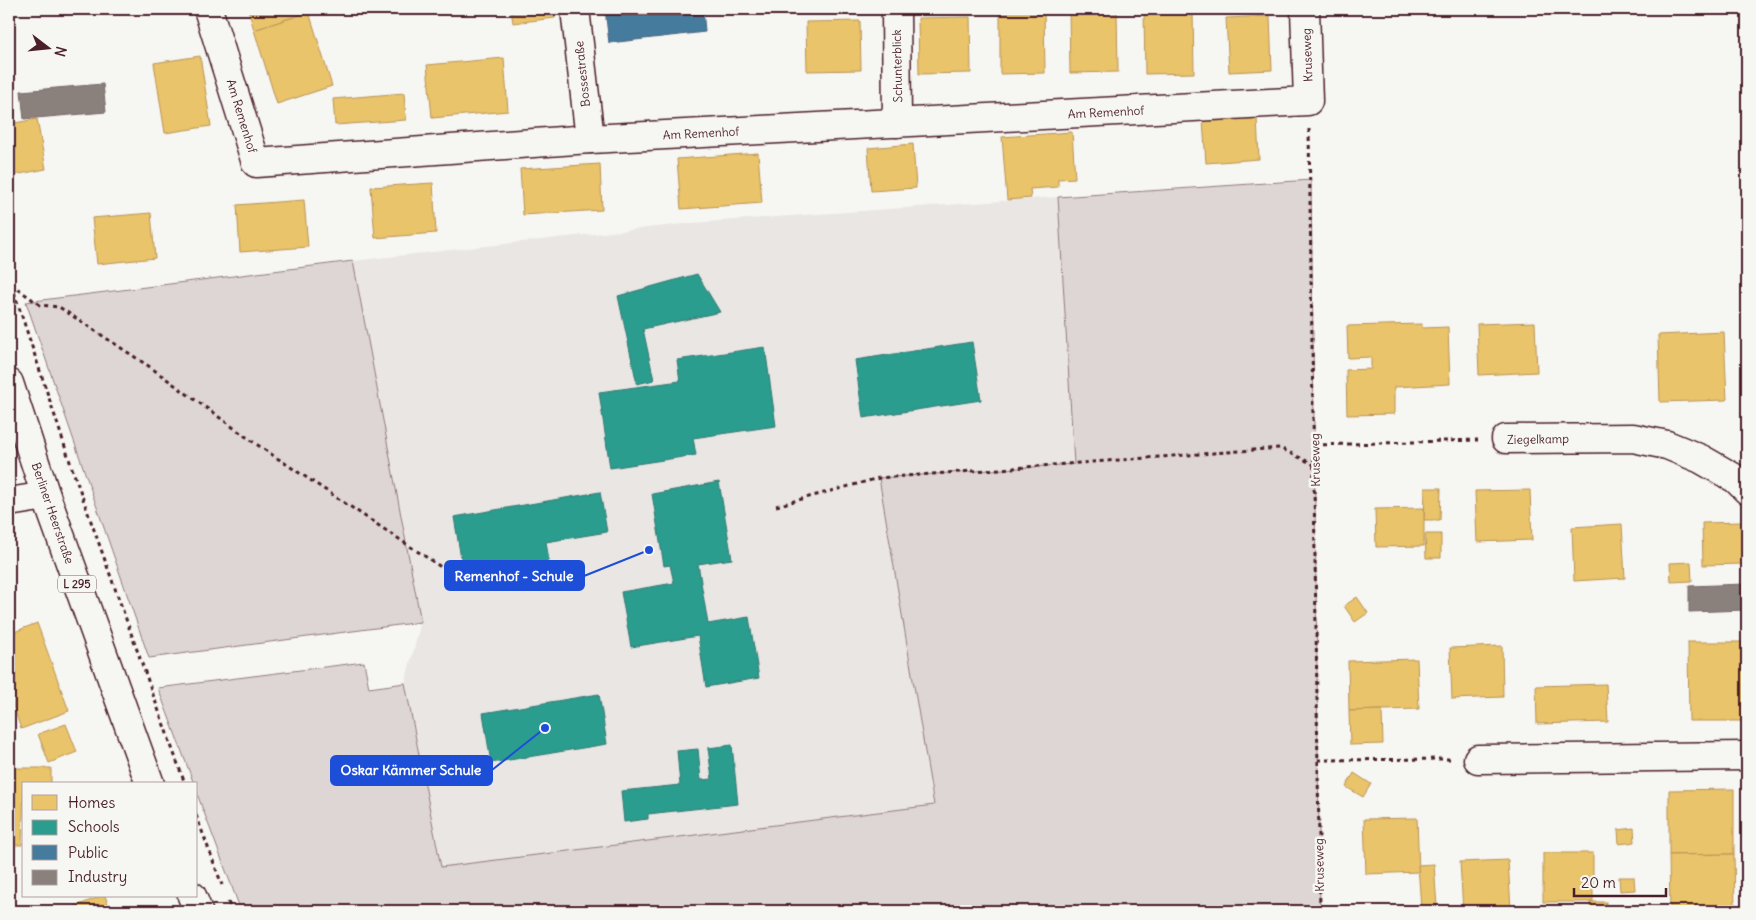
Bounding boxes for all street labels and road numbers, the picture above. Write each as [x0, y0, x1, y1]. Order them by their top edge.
street label: Kruseweg [1299, 28, 1315, 82]
street label: Schunterblick [889, 29, 905, 103]
street label: Bossestraße [571, 40, 593, 108]
street label: Am Remenhof [224, 77, 261, 156]
street label: Am Remenhof [1067, 102, 1146, 121]
street label: Am Remenhof [662, 123, 741, 142]
street label: Ziegelkamp [1507, 431, 1569, 447]
street label: Kruseweg [1307, 433, 1323, 487]
street label: Berliner Heerstraße [29, 460, 77, 566]
road number: L 295 [58, 576, 96, 592]
street label: Kruseweg [1311, 838, 1327, 892]

